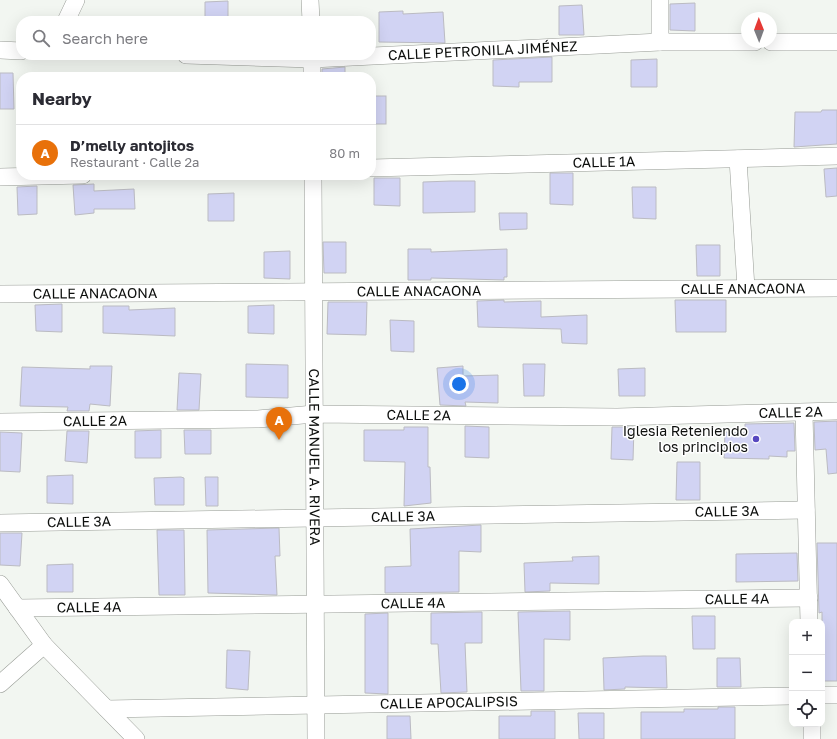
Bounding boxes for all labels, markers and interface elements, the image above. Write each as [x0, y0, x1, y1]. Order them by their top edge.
north arrow [741, 12, 777, 48]
search box [16, 16, 376, 60]
icon: search [30, 27, 52, 49]
text: Search here [62, 29, 148, 47]
street label: CALLE PETRONILA JIMÉNEZ [387, 37, 578, 63]
text: Nearby [32, 88, 92, 109]
text: D’melly antojitos [70, 136, 194, 154]
text: A [40, 145, 50, 161]
text: 80 m [329, 145, 360, 161]
street label: CALLE 1A [572, 152, 636, 171]
text: Restaurant · Calle 2a [70, 154, 199, 170]
street label: CALLE ANACAONA [681, 279, 806, 297]
street label: CALLE ANACAONA [357, 282, 482, 299]
street label: CALLE ANACAONA [33, 284, 158, 302]
street label: CALLE MANUEL A. RIVERA [306, 368, 324, 546]
your location [449, 374, 469, 394]
street label: CALLE 2A [758, 402, 824, 421]
street label: CALLE 2A [387, 406, 452, 423]
pin: A [266, 407, 292, 440]
street label: CALLE 2A [63, 412, 128, 429]
place label: Iglesia Reteniendo los principios [623, 422, 748, 455]
marker: Iglesia Reteniendo los principios [751, 434, 761, 444]
street label: CALLE 3A [695, 502, 760, 520]
street label: CALLE 3A [371, 507, 436, 525]
street label: CALLE 3A [47, 512, 112, 530]
street label: CALLE 4A [705, 589, 770, 607]
street label: CALLE 4A [381, 594, 446, 611]
street label: CALLE 4A [57, 598, 122, 615]
map controls [789, 619, 825, 727]
button: + [789, 619, 825, 655]
button: − [789, 655, 825, 691]
button: locate [789, 691, 825, 727]
street label: CALLE APOCALIPSIS [380, 692, 518, 712]

